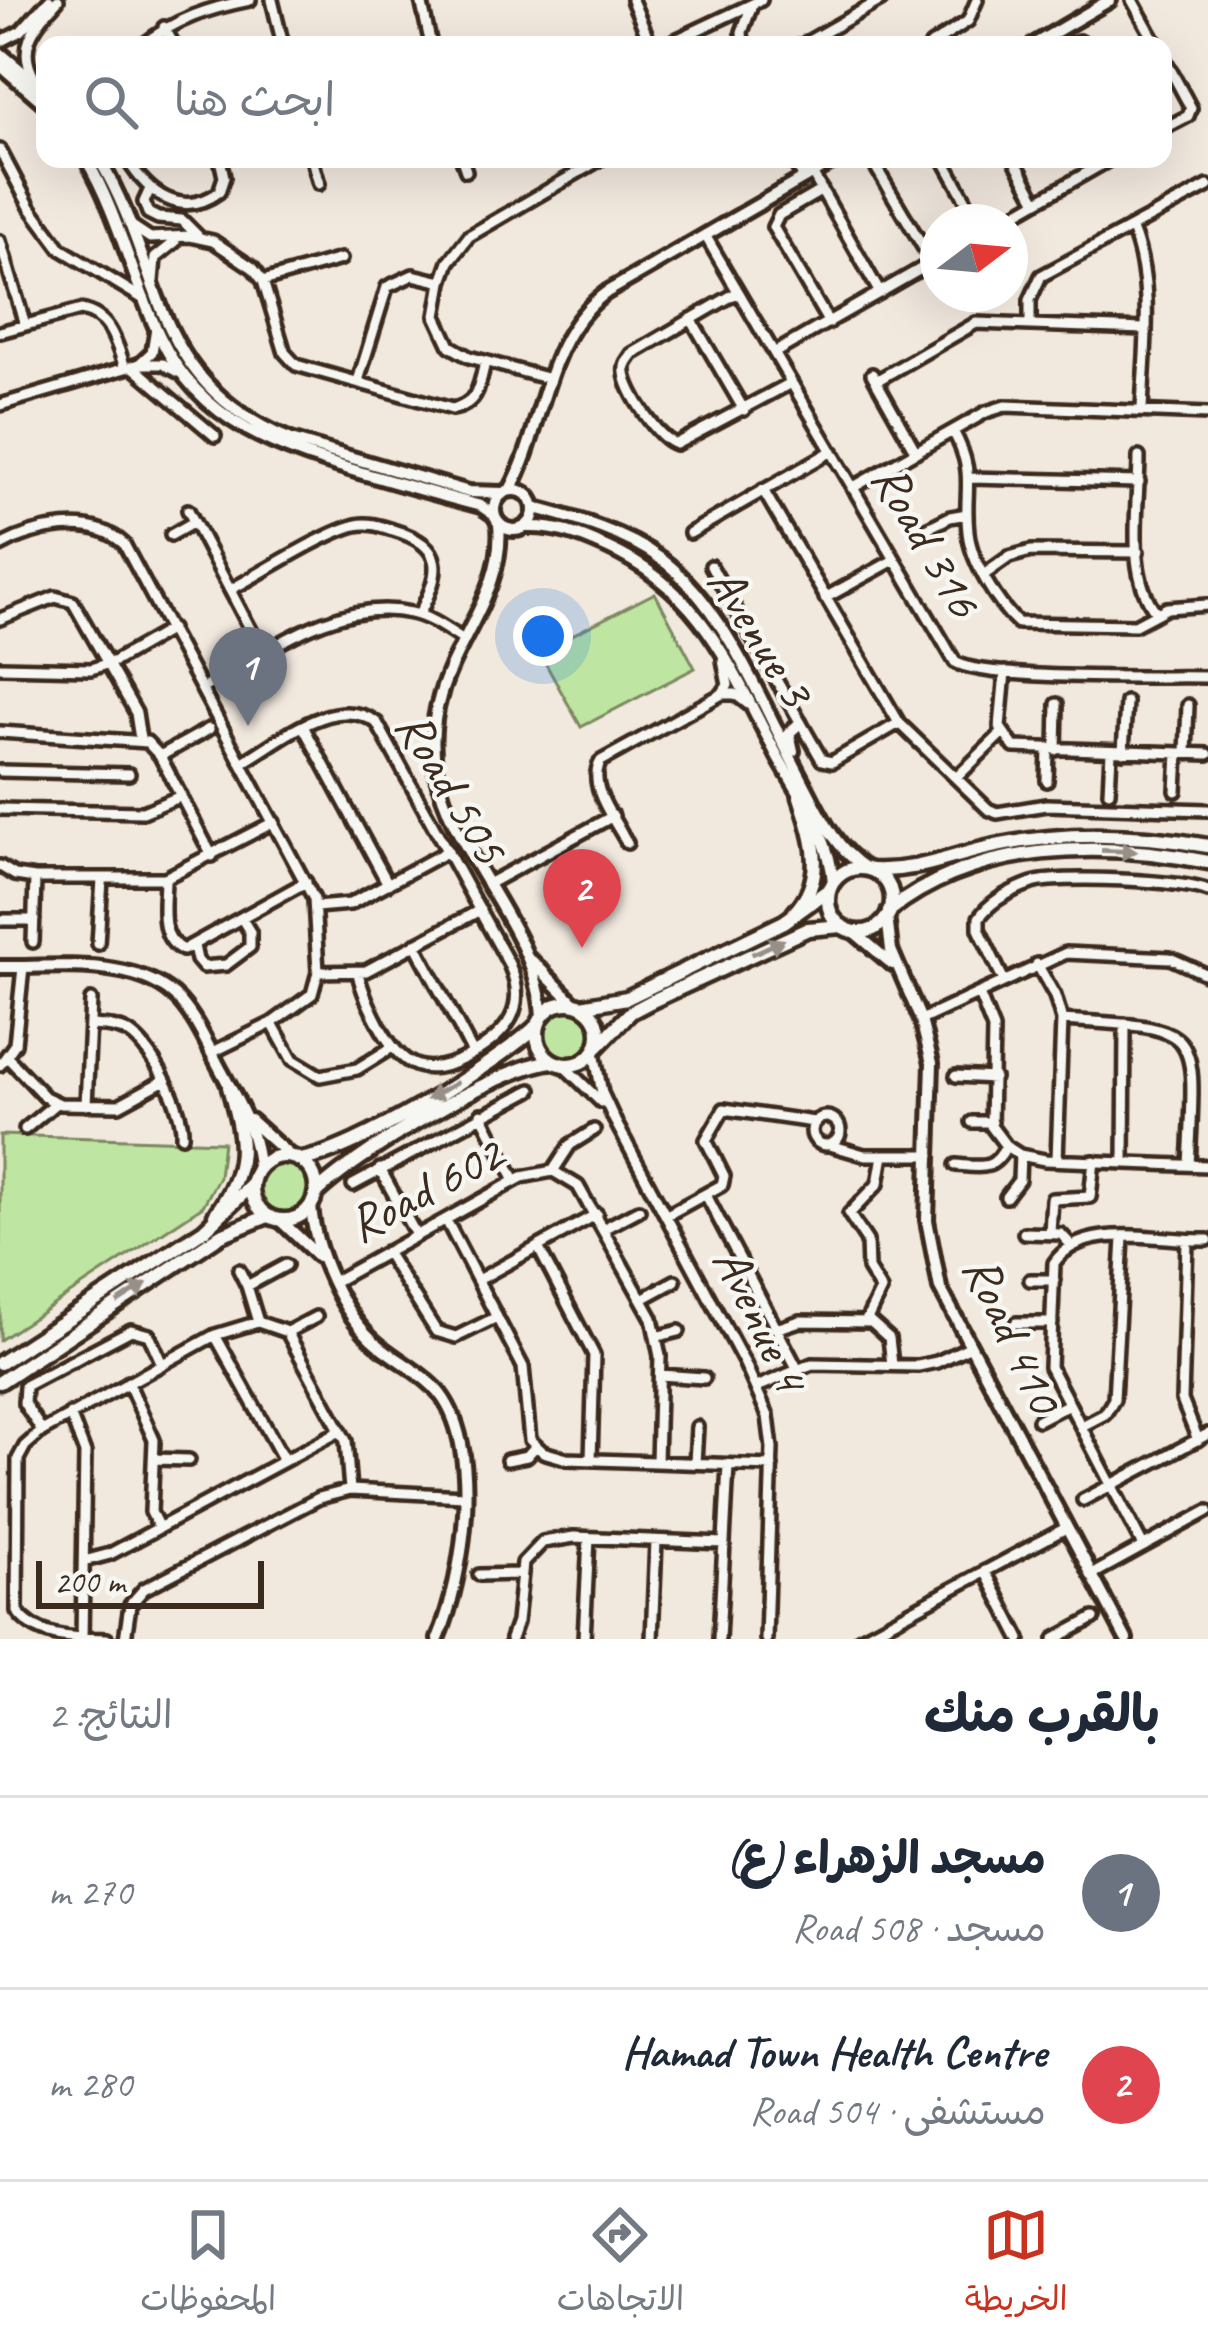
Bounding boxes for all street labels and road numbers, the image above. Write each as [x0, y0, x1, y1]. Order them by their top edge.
street label: Road 316 [858, 452, 997, 630]
street label: Avenue 3 [693, 554, 830, 720]
street label: Road 505 [382, 699, 523, 877]
street label: Road 602 [336, 1120, 517, 1256]
street label: Avenue 4 [699, 1236, 825, 1406]
street label: Road 410 [949, 1245, 1078, 1426]

